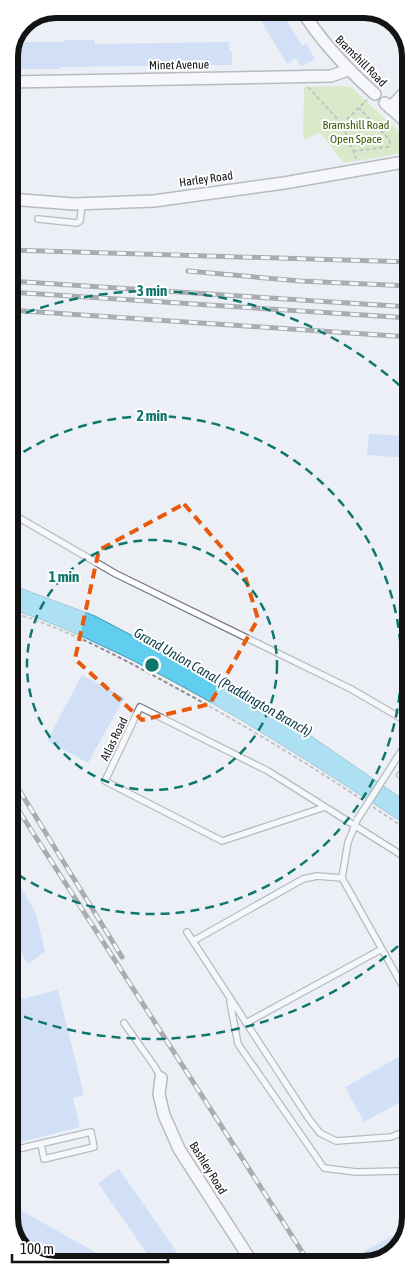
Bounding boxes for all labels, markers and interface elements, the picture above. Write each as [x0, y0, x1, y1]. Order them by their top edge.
street label: Bramshill Road [332, 32, 390, 90]
street label: Minet Avenue [149, 57, 209, 73]
park label: Bramshill Road Open Space [323, 118, 389, 146]
street label: Harley Road [178, 168, 234, 190]
text: 3 min [137, 282, 167, 299]
text: 2 min [137, 407, 167, 424]
text: 1 min [49, 568, 79, 585]
water label: Grand Union Canal (Paddington Branch) [131, 624, 315, 740]
centre of rings [143, 656, 161, 674]
street label: Atlas Road [97, 715, 131, 763]
street label: Bashley Road [186, 1139, 230, 1197]
scale bar [12, 1232, 169, 1264]
text: 100 m [20, 1240, 54, 1257]

